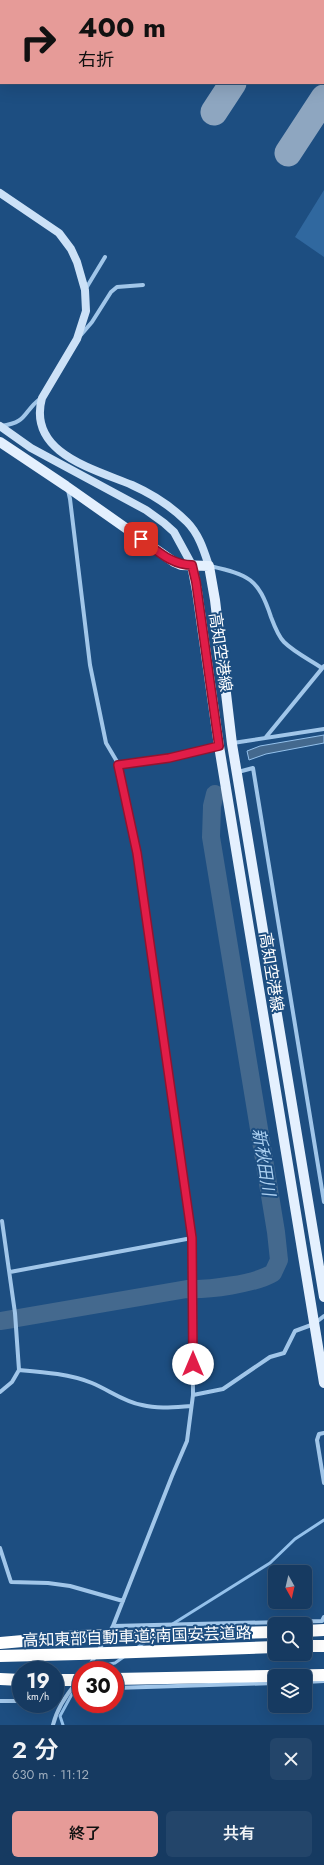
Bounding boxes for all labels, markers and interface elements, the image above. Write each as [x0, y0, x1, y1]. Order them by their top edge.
text: 400 m [78, 7, 166, 48]
icon: right [12, 16, 64, 68]
text: 右折 [78, 47, 114, 73]
pin [124, 522, 158, 556]
icon: arrive [130, 528, 152, 550]
street label: 高知空港線 [204, 611, 237, 693]
street label: 高知空港線 [254, 931, 289, 1013]
water label: 新秋田川 [247, 1127, 281, 1199]
position arrow [172, 1343, 214, 1385]
north arrow [268, 1565, 312, 1609]
map controls [268, 1565, 312, 1713]
button: search [268, 1617, 312, 1661]
street label: 高知東部自動車道;南国安芸道路 [22, 1621, 252, 1652]
speed limit sign: 30 [72, 1661, 124, 1713]
text: 19 [26, 1667, 50, 1696]
button: layers [268, 1669, 312, 1713]
text: km/h [27, 1689, 49, 1704]
text: 2 分 [12, 1732, 58, 1767]
button: close [270, 1738, 312, 1780]
text: 630 m · 11:12 [12, 1765, 89, 1784]
button: 終了 [12, 1811, 158, 1857]
button: 共有 [166, 1811, 312, 1857]

